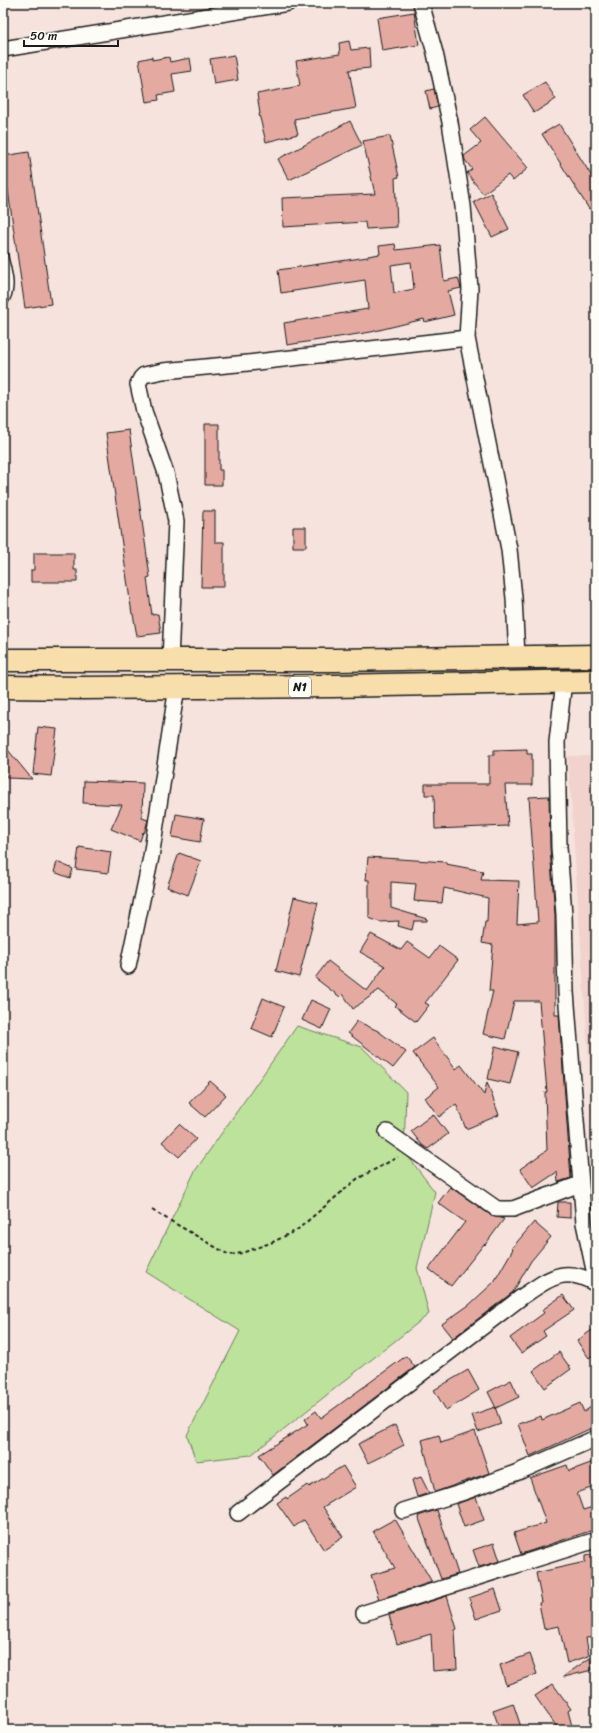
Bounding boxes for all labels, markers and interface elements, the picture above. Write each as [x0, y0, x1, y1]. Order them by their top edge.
scale bar [24, 22, 118, 48]
text: 50 m [30, 25, 57, 47]
road number: N1 [289, 677, 311, 697]

